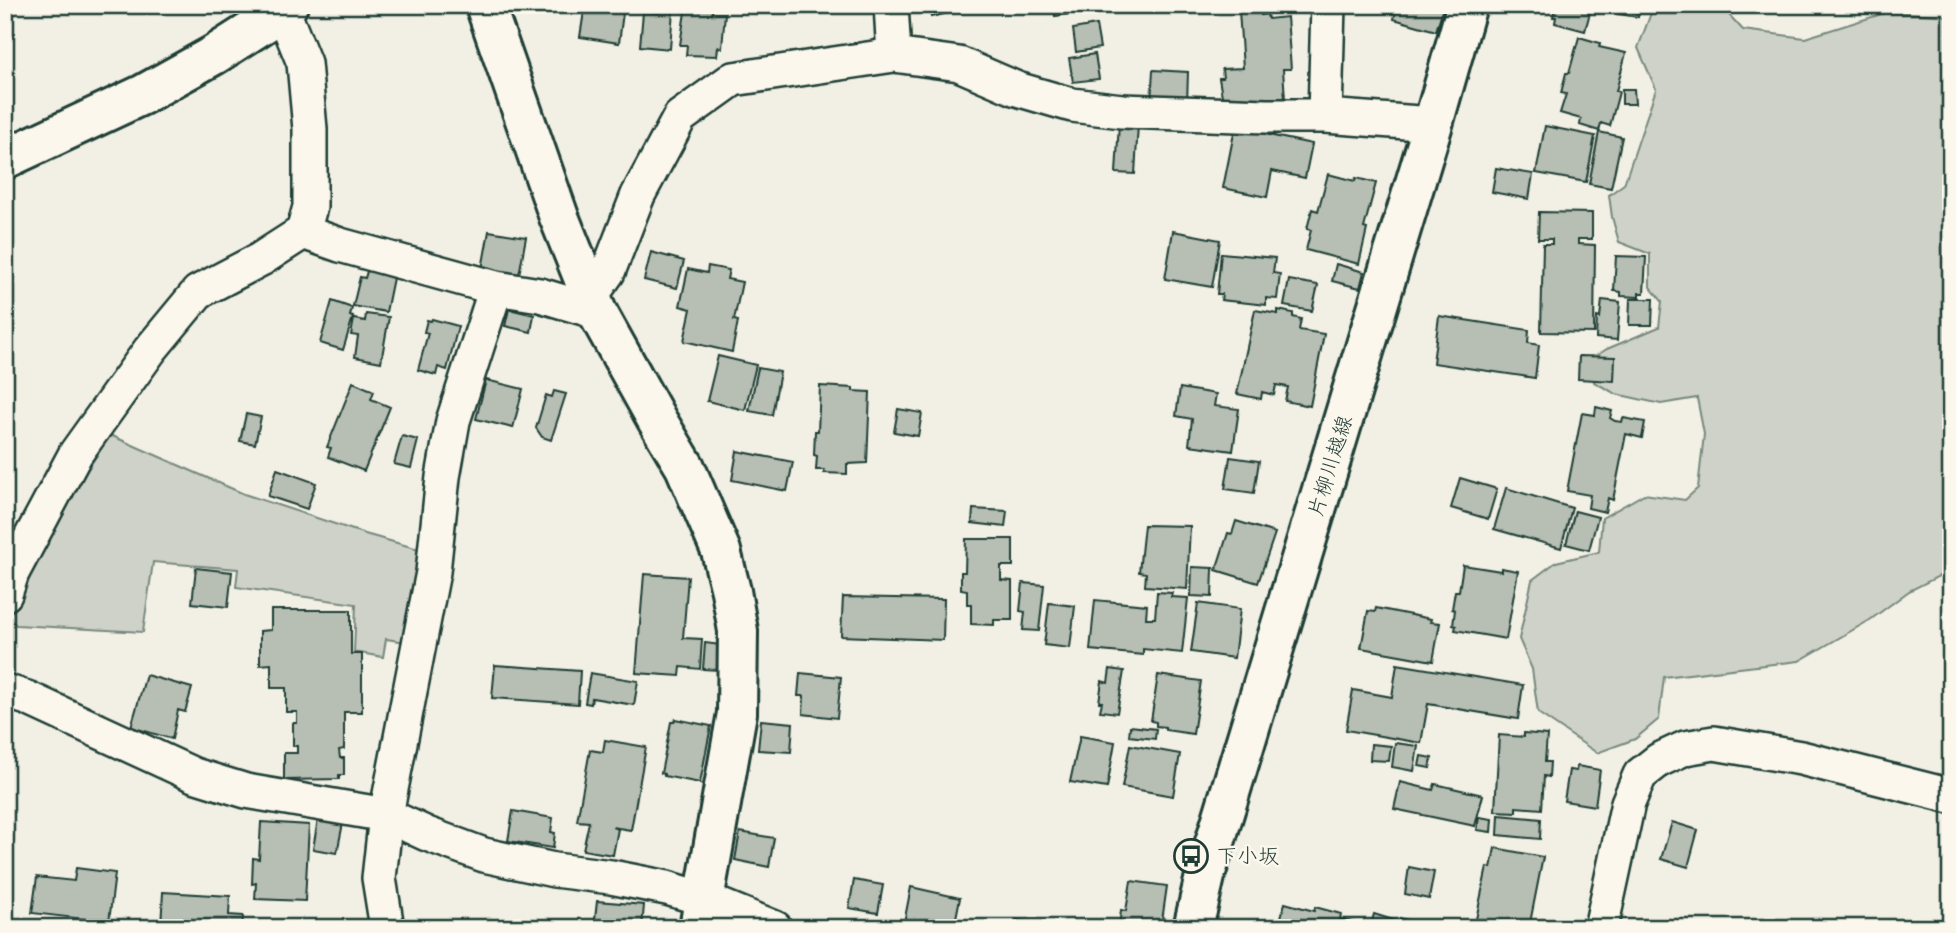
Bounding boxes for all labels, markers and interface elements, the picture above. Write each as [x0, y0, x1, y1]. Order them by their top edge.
street label: 片柳川越線 [1303, 412, 1357, 520]
bus stop icon: 下小坂 [1172, 837, 1210, 875]
place label: 下小坂 [1216, 844, 1279, 868]

